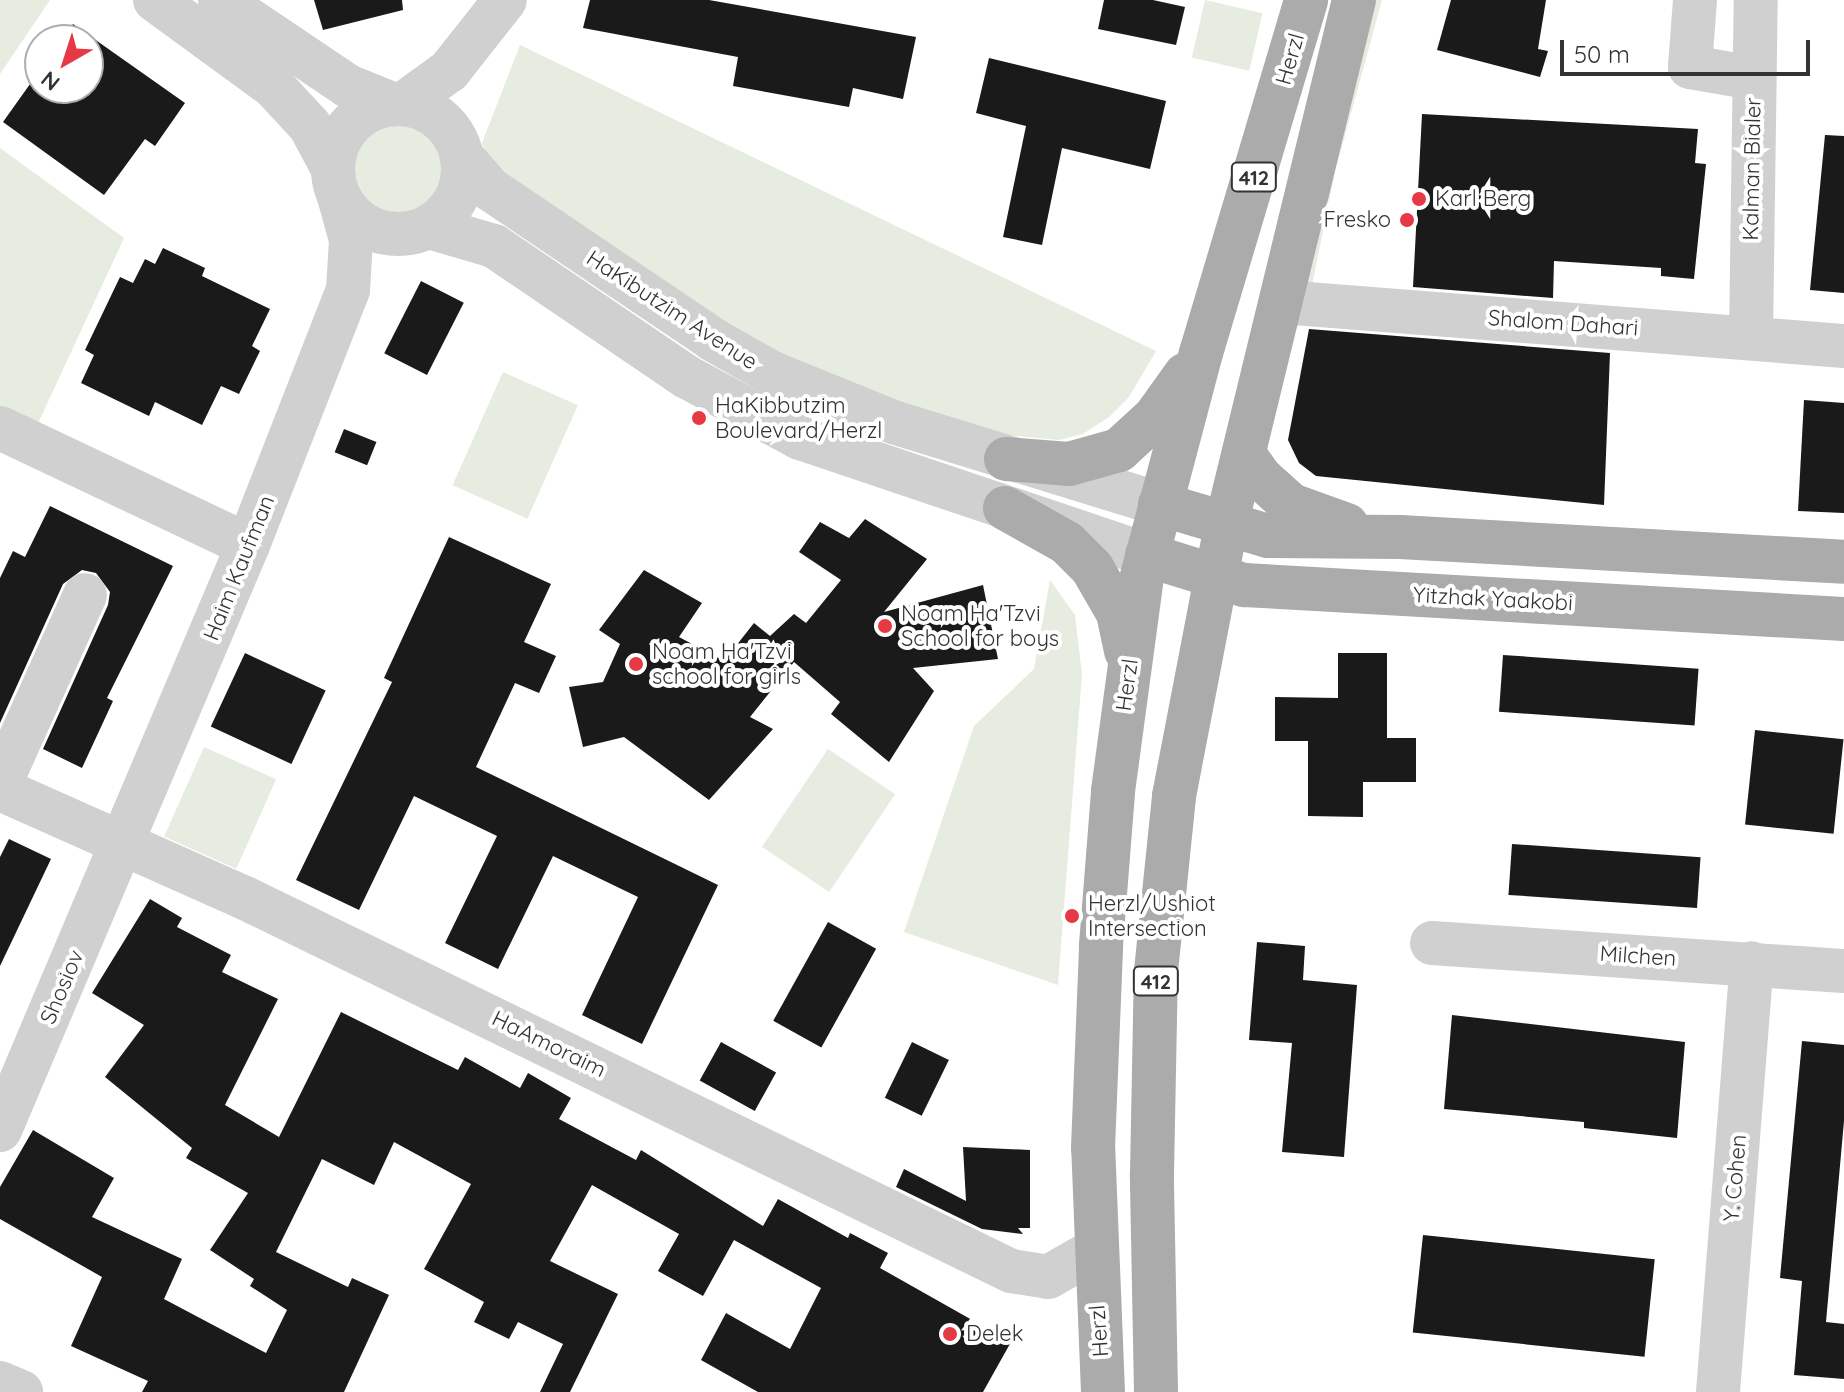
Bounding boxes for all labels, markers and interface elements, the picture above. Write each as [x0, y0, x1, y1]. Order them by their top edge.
north arrow [24, 24, 104, 104]
scale bar [1564, 24, 1814, 74]
street label: Herzl [1270, 30, 1310, 88]
text: 50 m [1574, 39, 1630, 69]
text: N [35, 65, 65, 97]
street label: Kalman Bialer [1738, 97, 1766, 241]
road number: 412 [1230, 161, 1278, 193]
place label: Karl Berg [1435, 186, 1531, 212]
marker: Karl Berg [1410, 190, 1428, 208]
place label: Fresko [1323, 207, 1391, 233]
marker: Fresko [1398, 211, 1416, 229]
street label: HaKibutzim Avenue [582, 245, 762, 375]
street label: Shalom Dahari [1487, 305, 1639, 341]
place label: HaKibbutzim Boulevard/Herzl [715, 392, 882, 444]
marker: HaKibbutzim Boulevard/Herzl [690, 409, 708, 427]
street label: Haim Kaufman [198, 491, 280, 645]
street label: Yitzhak Yaakobi [1413, 582, 1573, 616]
place label: Noam Ha'Tzvi School for boys [901, 600, 1059, 652]
marker: Noam Ha'Tzvi School for boys [876, 617, 894, 635]
place label: Noam Ha'Tzvi school for girls [652, 638, 801, 690]
marker: Noam Ha'Tzvi school for girls [627, 655, 645, 673]
street label: Herzl [1110, 657, 1144, 713]
place label: Herzl/Ushiot Intersection [1088, 890, 1216, 942]
marker: Herzl/Ushiot Intersection [1063, 907, 1081, 925]
street label: Milchen [1599, 940, 1677, 972]
street label: Shosiov [35, 946, 89, 1028]
road number: 412 [1132, 965, 1180, 997]
street label: HaAmoraim [488, 1005, 610, 1083]
street label: Y. Cohen [1718, 1133, 1752, 1223]
street label: Herzl [1084, 1304, 1114, 1358]
place label: Delek [966, 1321, 1023, 1347]
marker: Delek [941, 1325, 959, 1343]

